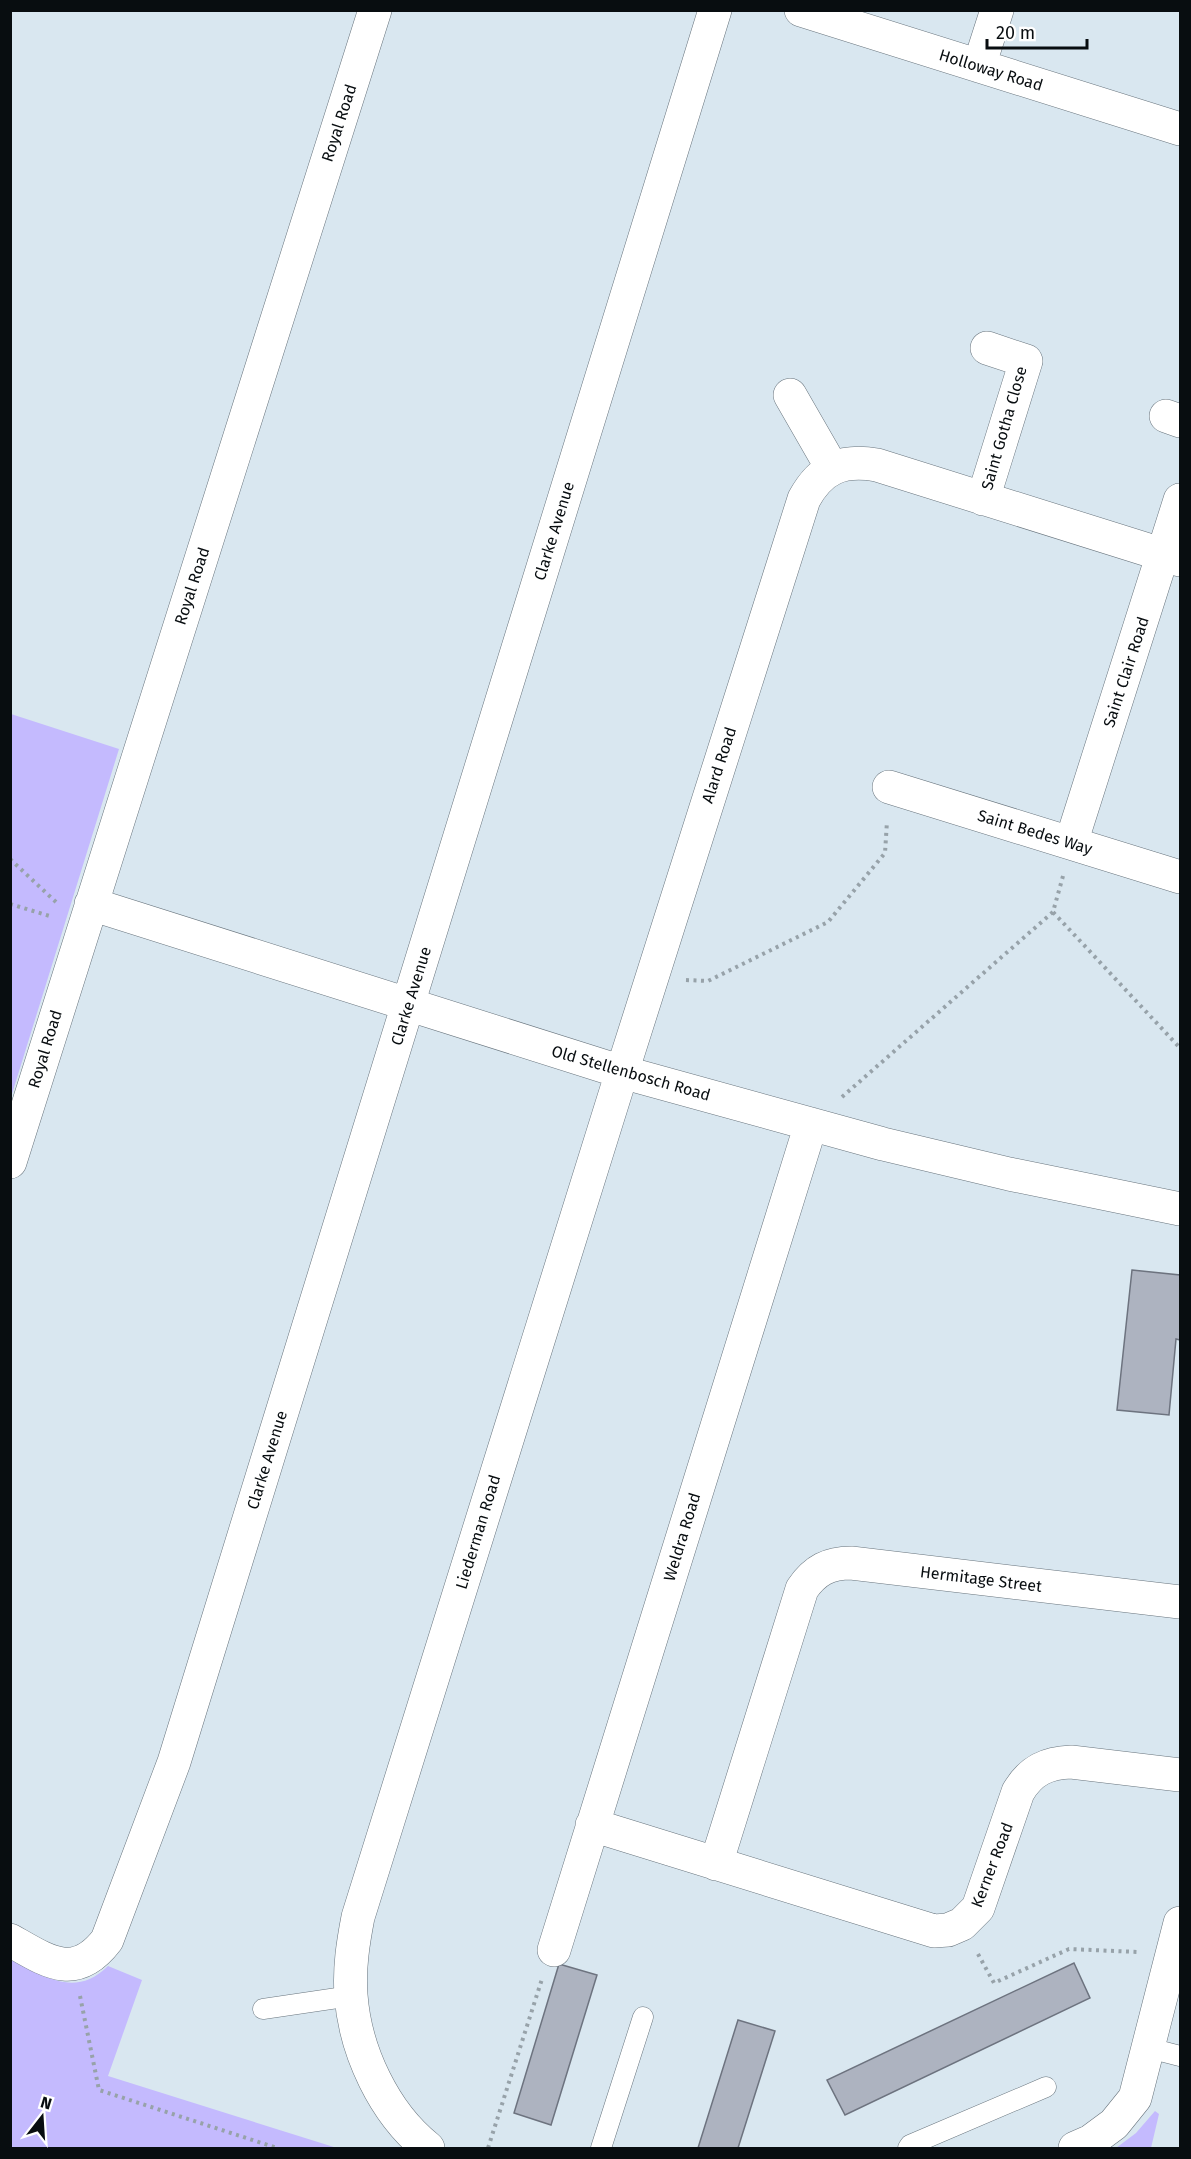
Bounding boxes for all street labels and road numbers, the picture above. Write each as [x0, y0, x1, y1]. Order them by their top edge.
street label: Holloway Road [937, 45, 1045, 95]
street label: Royal Road [317, 82, 361, 164]
street label: Saint Gotha Close [977, 364, 1031, 492]
street label: Clarke Avenue [530, 479, 578, 583]
street label: Royal Road [170, 545, 214, 627]
street label: Saint Clair Road [1099, 614, 1153, 730]
street label: Alard Road [698, 725, 740, 805]
street label: Saint Bedes Way [975, 806, 1095, 858]
street label: Clarke Avenue [387, 944, 435, 1048]
street label: Royal Road [24, 1008, 66, 1090]
street label: Old Stellenbosch Road [549, 1041, 713, 1105]
street label: Clarke Avenue [243, 1408, 291, 1512]
street label: Liederman Road [452, 1473, 504, 1591]
street label: Weldra Road [660, 1491, 704, 1583]
street label: Hermitage Street [919, 1562, 1043, 1596]
street label: Kerner Road [967, 1820, 1017, 1910]

